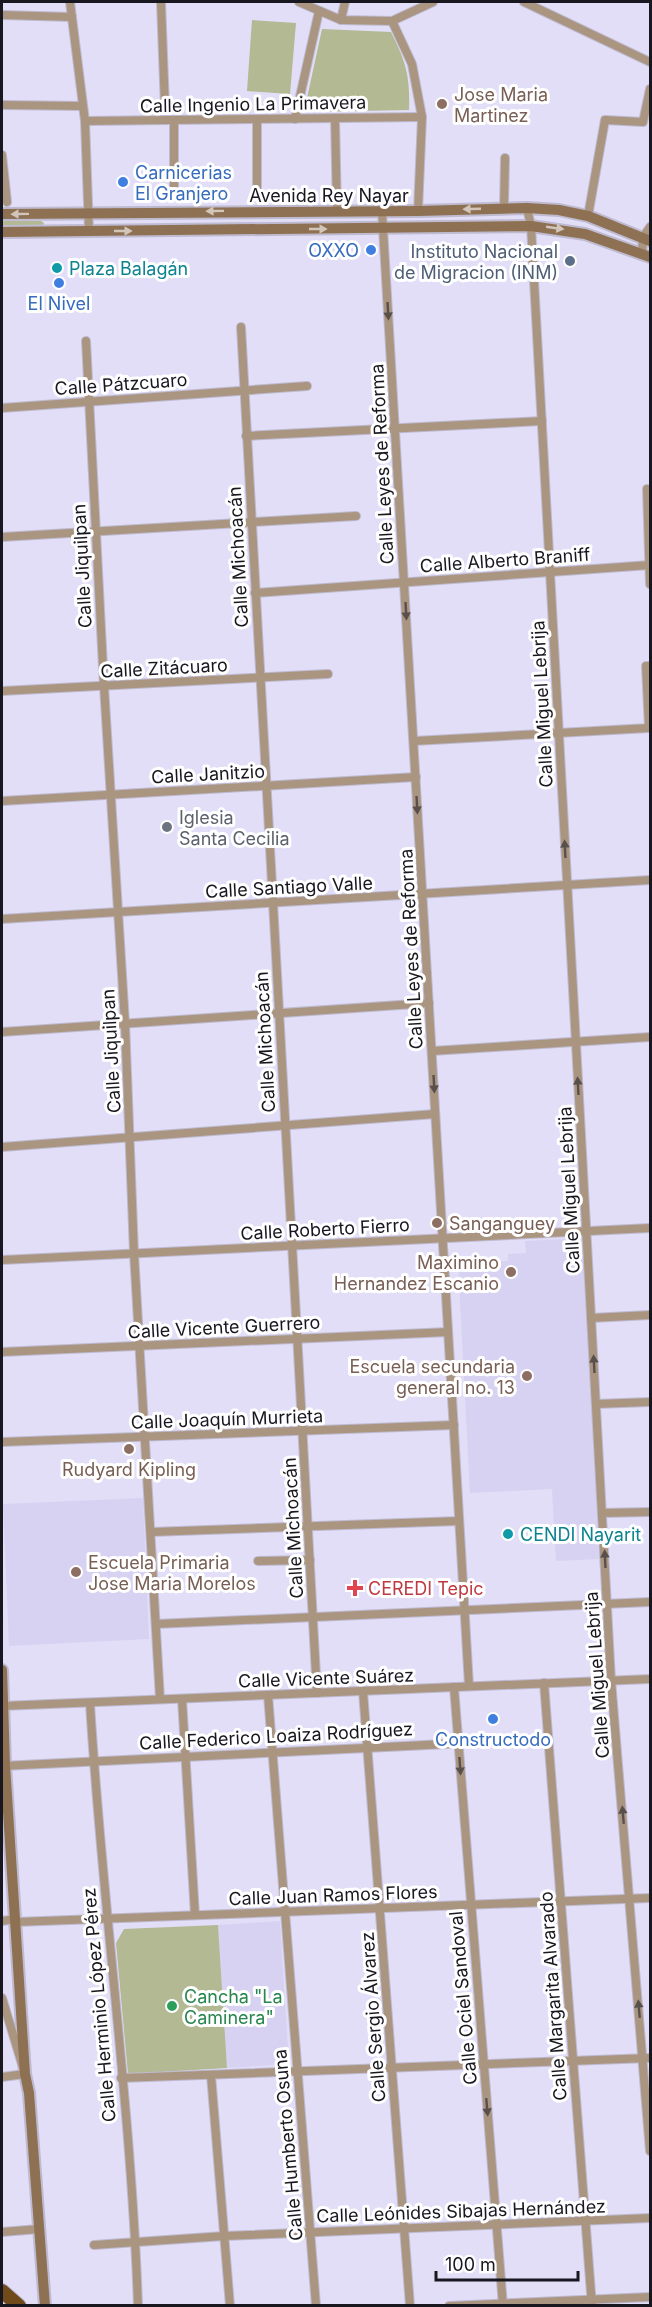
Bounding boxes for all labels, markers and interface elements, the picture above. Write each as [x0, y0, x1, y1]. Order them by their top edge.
place label: Jose Maria Martinez [454, 84, 548, 126]
street label: Calle Ingenio La Primavera [140, 92, 366, 116]
marker: Jose Maria Martinez [435, 97, 449, 111]
place label: Carnicerias El Granjero [135, 162, 232, 204]
marker: Carnicerias El Granjero [116, 175, 130, 189]
street label: Avenida Rey Nayar [249, 185, 409, 206]
one-way arrow [462, 205, 481, 214]
one-way arrow [206, 207, 225, 216]
one-way arrow [11, 209, 30, 218]
one-way arrow [308, 224, 327, 234]
one-way arrow [545, 224, 564, 233]
one-way arrow [113, 226, 132, 235]
place label: OXXO [308, 240, 359, 261]
place label: Instituto Nacional de Migracion (INM) [394, 241, 558, 283]
marker: OXXO [364, 243, 378, 257]
marker: Instituto Nacional de Migracion (INM) [563, 254, 577, 268]
place label: Plaza Balagán [69, 258, 188, 279]
marker: Plaza Balagán [50, 261, 64, 275]
marker: El Nivel [52, 276, 66, 290]
place label: El Nivel [28, 293, 90, 314]
one-way arrow [384, 302, 393, 321]
street label: Calle Leyes de Reforma [366, 363, 398, 565]
street label: Calle Pátzcuaro [54, 369, 188, 399]
street label: Calle Michoacán [224, 486, 252, 628]
street label: Calle Jiquilpan [68, 503, 96, 629]
street label: Calle Alberto Braniff [419, 544, 591, 576]
one-way arrow [401, 601, 411, 620]
street label: Calle Miguel Lebrija [527, 620, 557, 788]
street label: Calle Zitácuaro [100, 654, 228, 682]
street label: Calle Janitzio [151, 761, 265, 787]
one-way arrow [413, 796, 422, 815]
place label: Iglesia Santa Cecilia [179, 807, 290, 849]
marker: Iglesia Santa Cecilia [160, 820, 174, 834]
one-way arrow [561, 840, 570, 859]
street label: Calle Leyes de Reforma [395, 848, 427, 1050]
street label: Calle Santiago Valle [205, 872, 373, 902]
street label: Calle Michoacán [251, 971, 279, 1113]
street label: Calle Jiquilpan [97, 988, 125, 1114]
one-way arrow [429, 1074, 438, 1093]
one-way arrow [574, 1076, 583, 1095]
street label: Calle Miguel Lebrija [554, 1106, 584, 1274]
place label: Sanganguey [449, 1213, 555, 1234]
street label: Calle Roberto Fierro [240, 1214, 410, 1244]
marker: Sanganguey [430, 1216, 444, 1230]
place label: Maximino Hernandez Escanio [334, 1252, 499, 1294]
marker: Maximino Hernandez Escanio [504, 1265, 518, 1279]
street label: Calle Vicente Guerrero [127, 1311, 321, 1343]
one-way arrow [589, 1355, 598, 1374]
place label: Escuela secundaria general no. 13 [350, 1356, 515, 1398]
marker: Escuela secundaria general no. 13 [520, 1369, 534, 1383]
street label: Calle Joaquín Murrieta [130, 1405, 324, 1433]
marker: Rudyard Kipling [122, 1442, 136, 1456]
street label: Calle Michoacán [279, 1457, 307, 1599]
place label: Rudyard Kipling [62, 1459, 196, 1480]
place label: CENDI Nayarit [520, 1524, 641, 1545]
marker: CENDI Nayarit [501, 1527, 515, 1541]
one-way arrow [600, 1549, 609, 1568]
place label: Escuela Primaria Jose Maria Morelos [88, 1552, 256, 1594]
marker: Escuela Primaria Jose Maria Morelos [69, 1565, 83, 1579]
place label: CEREDI Tepic [368, 1578, 484, 1599]
marker: CEREDI Tepic [346, 1579, 364, 1597]
street label: Calle Miguel Lebrija [581, 1591, 613, 1759]
street label: Calle Vicente Suárez [238, 1664, 414, 1692]
marker: Constructodo [486, 1712, 500, 1726]
street label: Calle Federico Loaiza Rodríguez [139, 1718, 413, 1754]
place label: Constructodo [435, 1729, 551, 1750]
one-way arrow [455, 1757, 465, 1776]
one-way arrow [618, 1805, 627, 1824]
street label: Calle Juan Ramos Flores [228, 1881, 438, 1909]
street label: Calle Herminio López Pérez [78, 1887, 120, 2123]
street label: Calle Margarita Alvarado [535, 1891, 571, 2101]
street label: Calle Ociel Sandoval [445, 1910, 481, 2086]
street label: Calle Sergio Álvarez [356, 1931, 389, 2103]
place label: Cancha "La Caminera" [184, 1986, 283, 2028]
marker: Cancha "La Caminera" [165, 1999, 179, 2013]
one-way arrow [634, 1999, 644, 2018]
street label: Calle Humberto Osuna [269, 2048, 307, 2242]
one-way arrow [482, 2098, 492, 2117]
street label: Calle Leónides Sibajas Hernández [316, 2195, 606, 2227]
scale bar [436, 2244, 578, 2282]
text: 100 m [445, 2254, 496, 2275]

